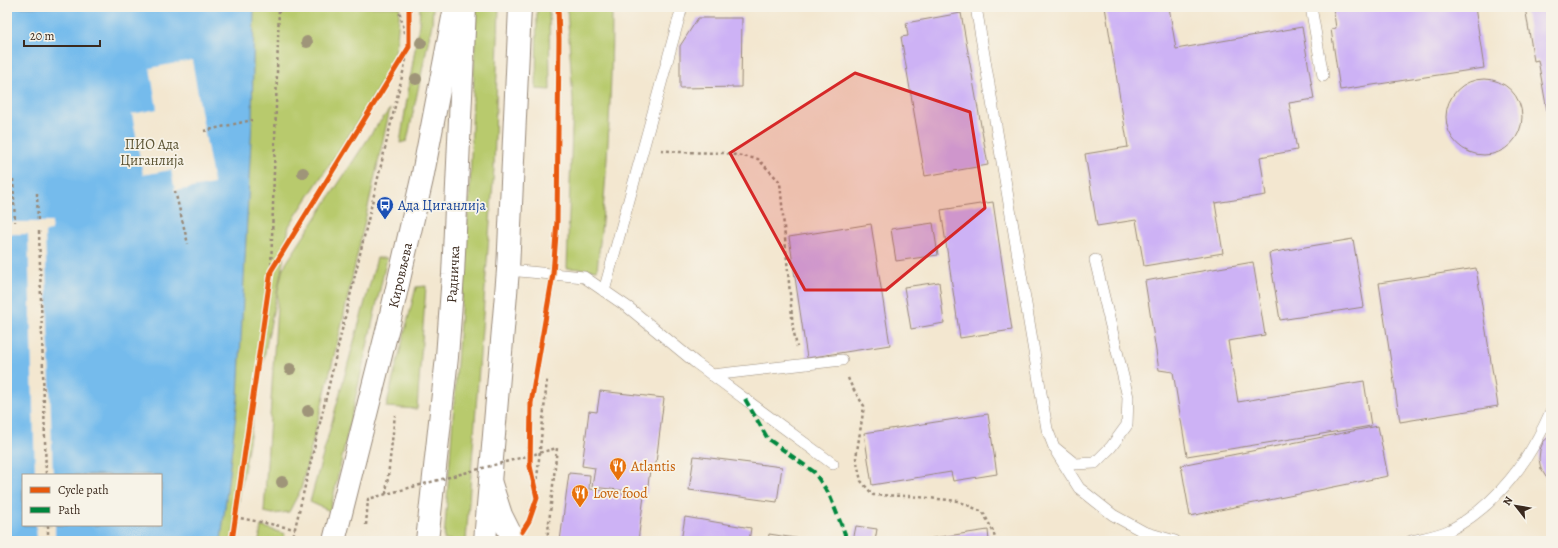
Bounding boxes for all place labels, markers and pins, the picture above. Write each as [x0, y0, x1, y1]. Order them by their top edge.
bus stop icon: Ада Циганлија [375, 195, 395, 220]
place label: Ада Циганлија [397, 196, 487, 215]
restaurant icon: Atlantis [608, 456, 628, 481]
place label: Atlantis [630, 457, 676, 476]
restaurant icon: Love food [570, 483, 590, 508]
place label: Love food [593, 484, 648, 503]

